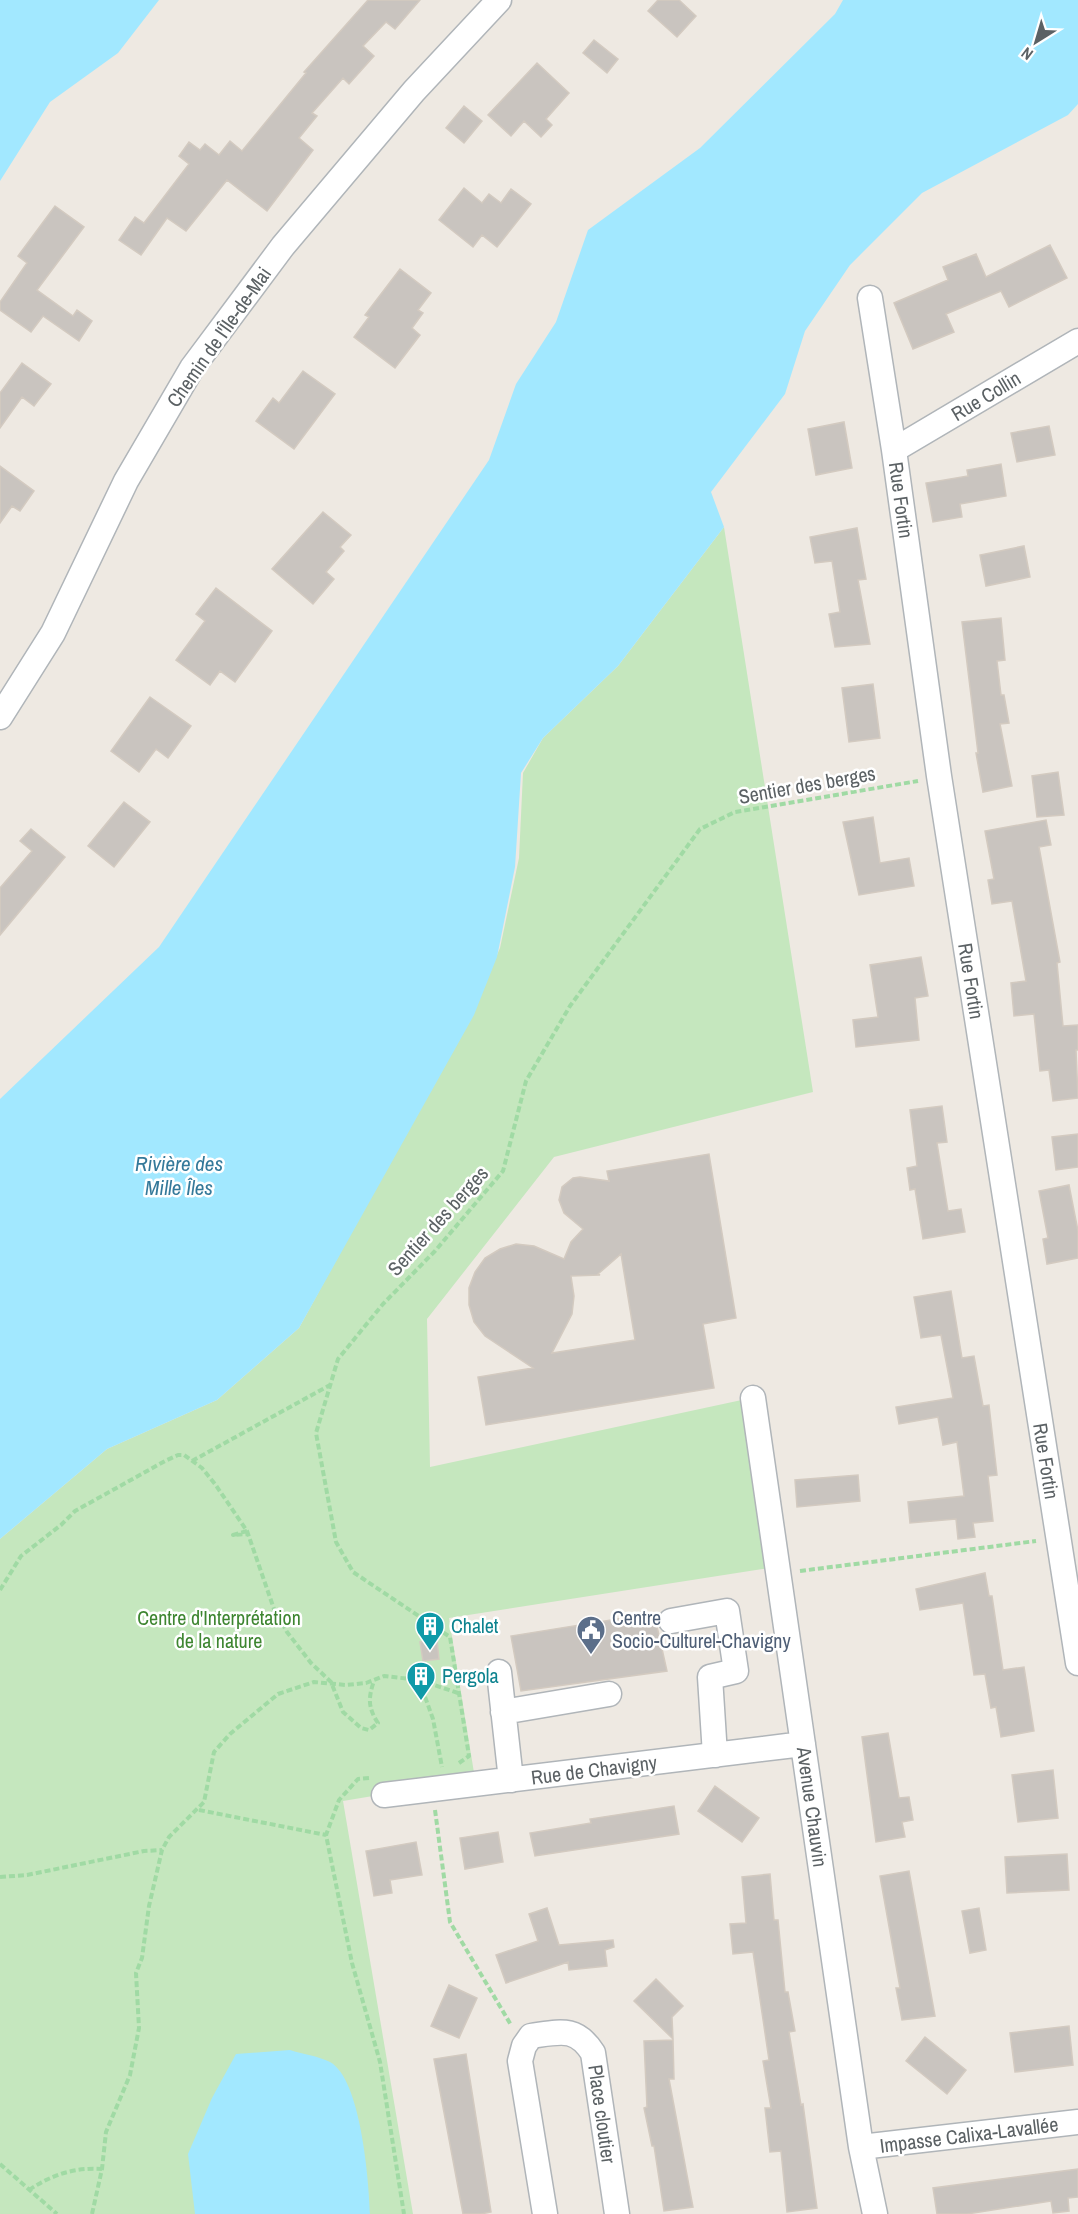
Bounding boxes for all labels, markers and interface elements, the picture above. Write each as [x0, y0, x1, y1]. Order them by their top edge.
north arrow [1006, 12, 1066, 72]
text: N [1017, 42, 1037, 66]
street label: Chemin de l'Île-de-Mai [160, 261, 277, 412]
street label: Rue Collin [946, 364, 1026, 427]
street label: Rue Fortin [883, 460, 920, 540]
street label: Sentier des berges [736, 759, 878, 810]
street label: Rue Fortin [952, 941, 991, 1021]
water label: Rivière des Mille Îles [135, 1149, 223, 1202]
street label: Sentier des berges [381, 1160, 494, 1281]
street label: Rue Fortin [1027, 1421, 1066, 1501]
park label: Centre d'Interprétation de la nature [137, 1604, 301, 1654]
place label: Centre Socio-Culturel-Chavigny [612, 1604, 791, 1654]
building icon: Chalet [414, 1610, 446, 1652]
place label: Chalet [451, 1612, 499, 1639]
public building icon: Centre Socio-Culturel-Chavigny [575, 1614, 607, 1656]
building icon: Pergola [405, 1660, 437, 1702]
place label: Pergola [442, 1662, 499, 1689]
street label: Avenue Chauvin [791, 1744, 834, 1869]
street label: Rue de Chavigny [529, 1748, 659, 1791]
street label: Place cloutier [582, 2063, 623, 2166]
street label: Impasse Calixa-Lavallée [878, 2110, 1060, 2159]

